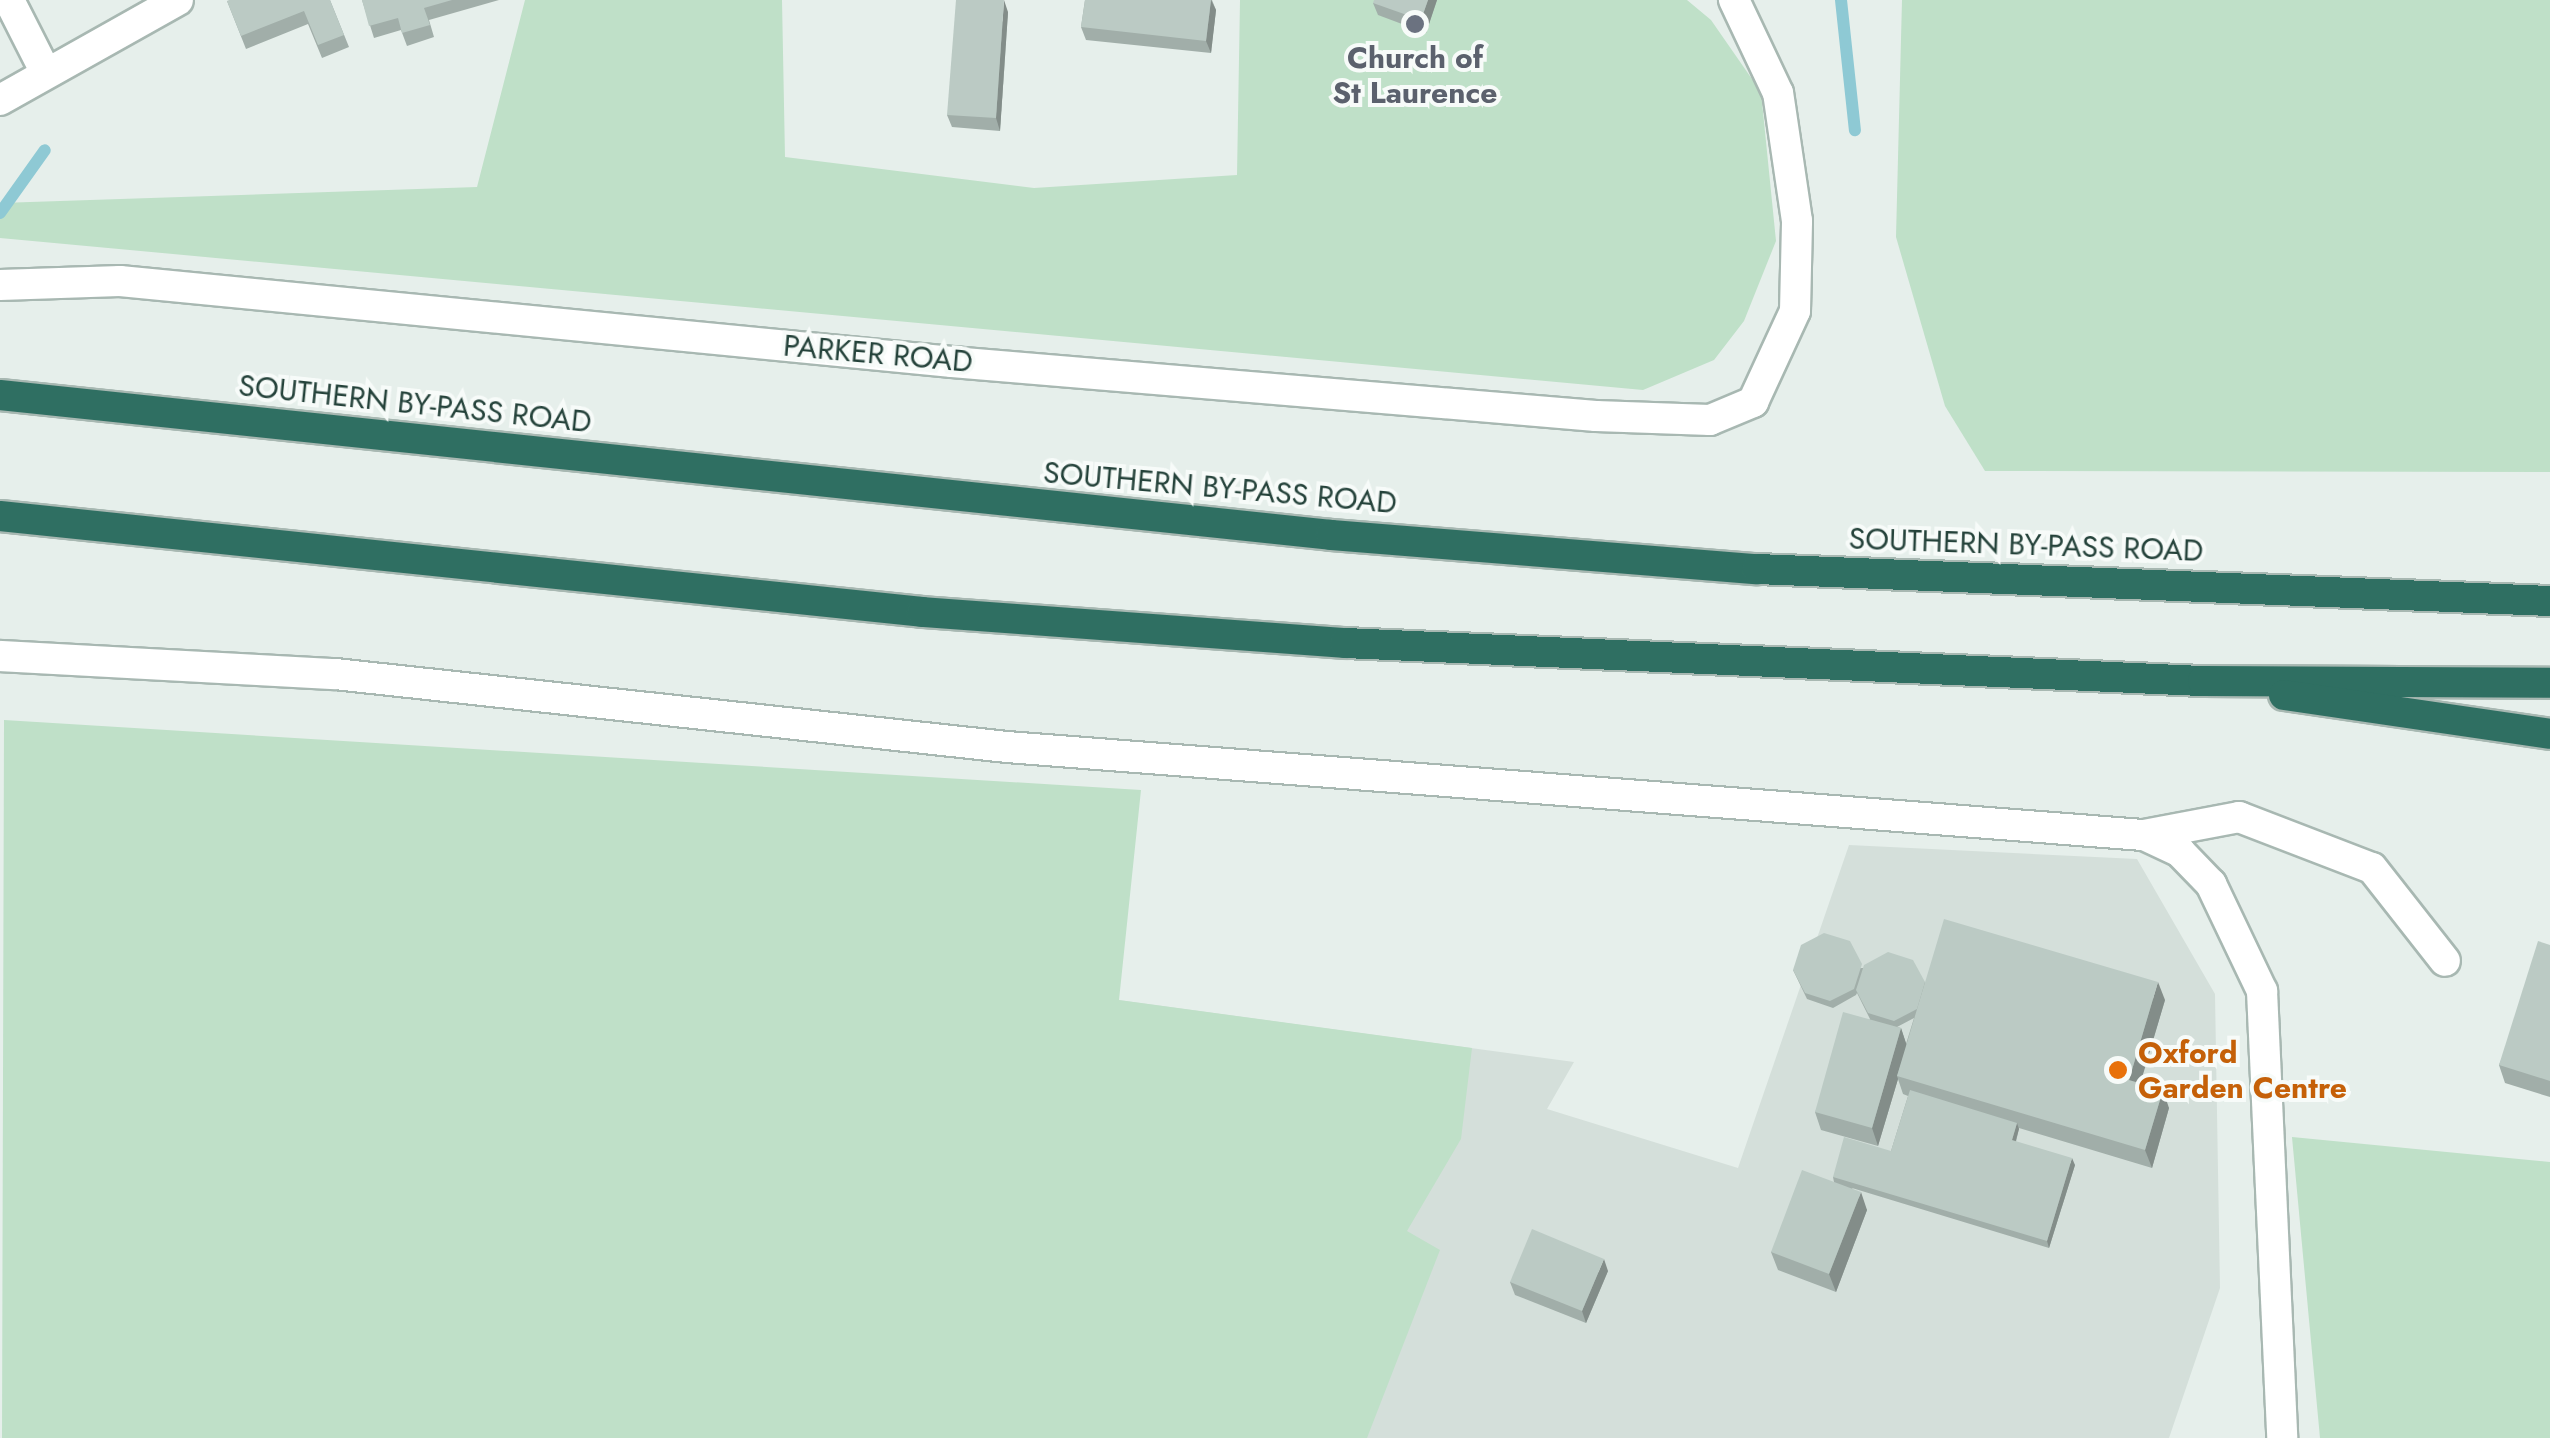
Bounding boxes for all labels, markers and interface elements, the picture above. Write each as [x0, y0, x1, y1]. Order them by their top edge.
marker: Church of St Laurence [1404, 13, 1426, 35]
place label: Church of St Laurence [1333, 40, 1497, 110]
street label: PARKER ROAD [782, 328, 974, 380]
street label: SOUTHERN BY-PASS ROAD [237, 368, 593, 440]
street label: SOUTHERN BY-PASS ROAD [1042, 455, 1398, 521]
street label: SOUTHERN BY-PASS ROAD [1848, 521, 2204, 569]
place label: Oxford Garden Centre [2138, 1035, 2347, 1106]
marker: Oxford Garden Centre [2107, 1059, 2129, 1081]

